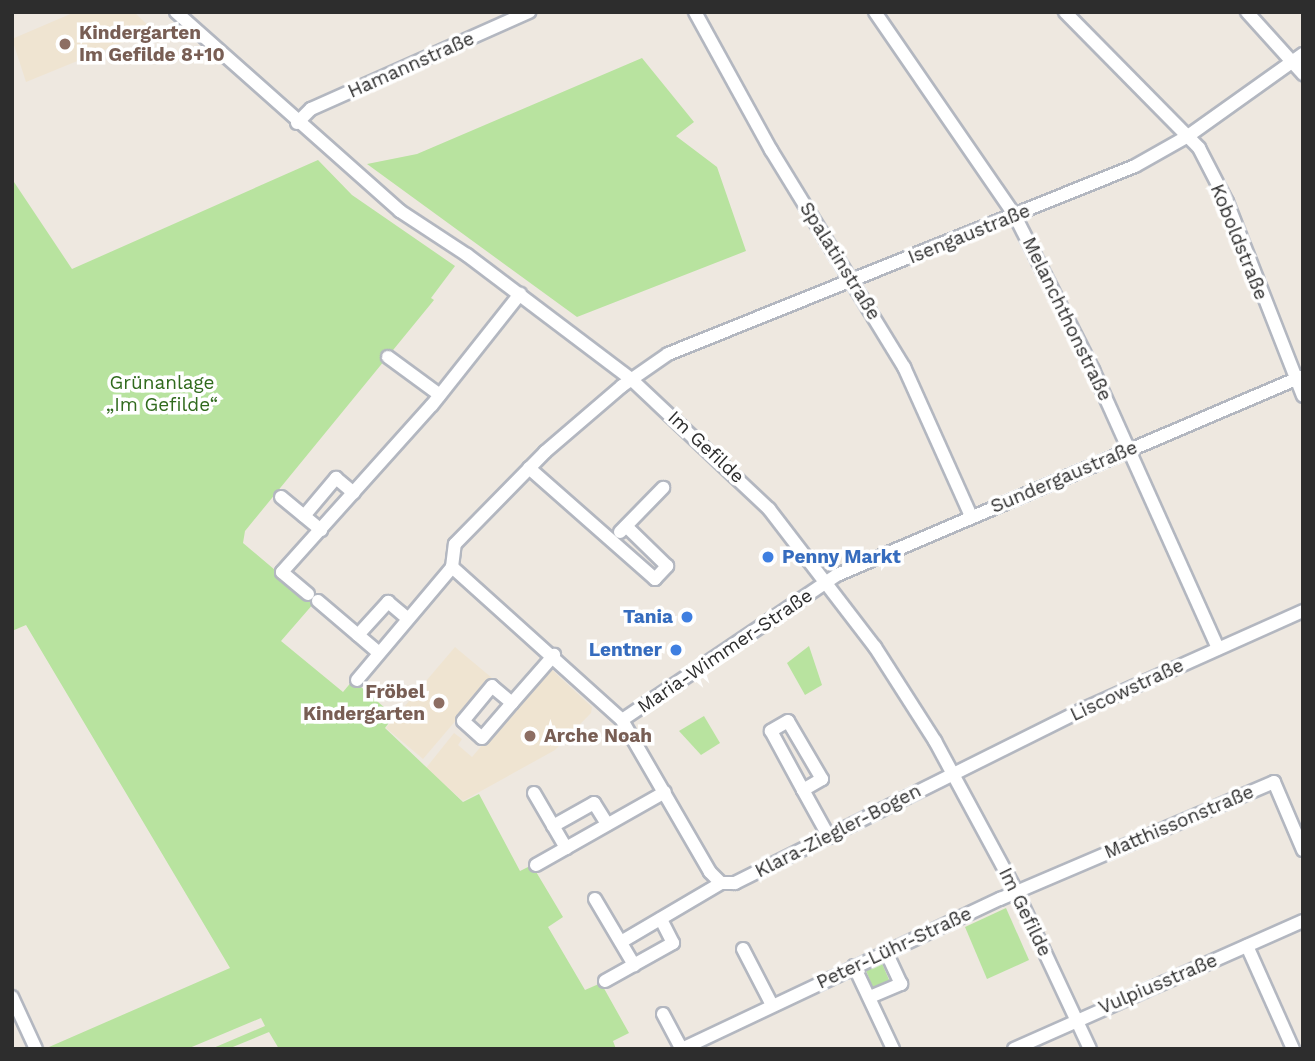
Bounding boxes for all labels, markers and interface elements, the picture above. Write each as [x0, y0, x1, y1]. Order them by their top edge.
place label: Kindergarten Im Gefilde 8+10 [79, 22, 225, 66]
street label: Hamannstraße [344, 27, 478, 103]
marker: Kindergarten Im Gefilde 8+10 [57, 36, 73, 52]
street label: Koboldstraße [1205, 181, 1273, 303]
street label: Spalatinstraße [795, 198, 885, 324]
street label: Isengaustraße [905, 199, 1033, 269]
street label: Melanchthonstraße [1017, 233, 1117, 405]
park label: Grünanlage „Im Gefilde“ [106, 372, 218, 416]
street label: Im Gefilde [663, 406, 749, 488]
street label: Sundergaustraße [987, 436, 1141, 518]
place label: Penny Markt [782, 546, 901, 568]
marker: Penny Markt [760, 549, 776, 565]
street label: Maria-Wimmer-Straße [633, 584, 817, 718]
place label: Tania [623, 606, 673, 628]
marker: Tania [679, 609, 695, 625]
place label: Lentner [589, 639, 662, 661]
marker: Lentner [668, 642, 684, 658]
street label: Liscowstraße [1067, 654, 1187, 726]
place label: Fröbel Kindergarten [303, 681, 425, 725]
marker: Fröbel Kindergarten [431, 695, 447, 711]
place label: Arche Noah [544, 725, 652, 747]
marker: Arche Noah [522, 728, 538, 744]
street label: Klara-Ziegler-Bogen [751, 779, 925, 883]
street label: Matthissonstraße [1101, 780, 1257, 864]
street label: Im Gefilde [994, 864, 1056, 960]
street label: Peter-Lühr-Straße [813, 902, 975, 994]
street label: Vulpiusstraße [1095, 949, 1221, 1019]

